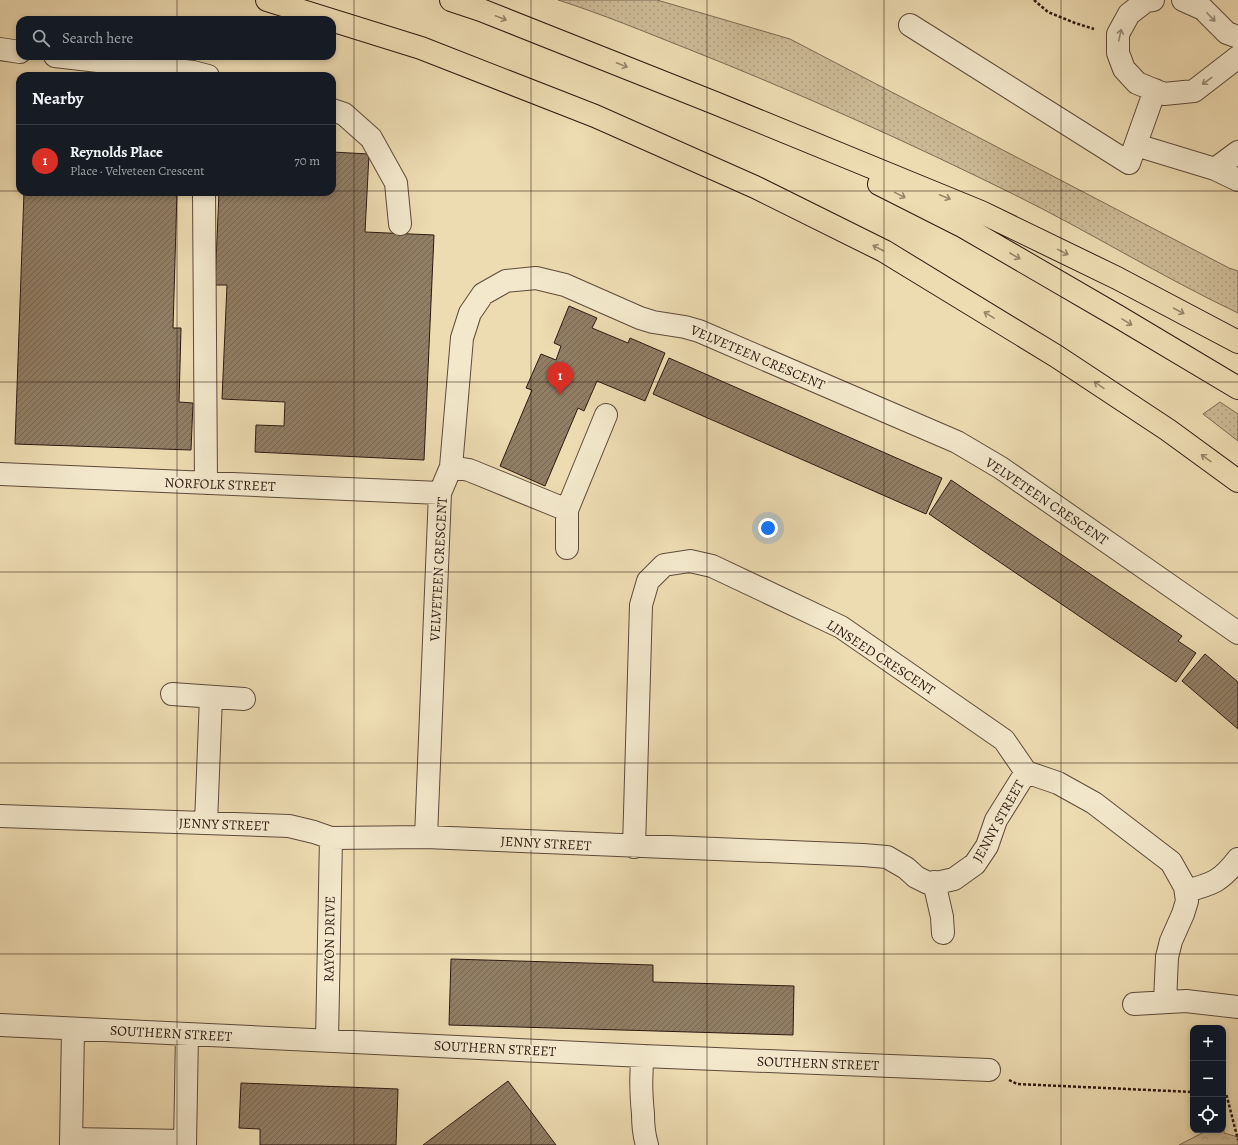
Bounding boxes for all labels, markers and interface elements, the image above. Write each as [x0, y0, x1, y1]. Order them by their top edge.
one-way arrow [1207, 12, 1216, 22]
one-way arrow [494, 14, 506, 22]
search box [16, 16, 336, 60]
icon: search [30, 27, 52, 49]
text: Search here [62, 28, 133, 48]
one-way arrow [1116, 29, 1124, 42]
one-way arrow [615, 62, 627, 70]
one-way arrow [1201, 77, 1212, 85]
text: Nearby [32, 87, 83, 110]
text: Reynolds Place [70, 142, 163, 162]
text: 1 [43, 152, 47, 169]
text: 70 m [294, 152, 320, 169]
text: Place · Velveteen Crescent [70, 162, 205, 179]
one-way arrow [894, 192, 906, 199]
one-way arrow [939, 194, 951, 202]
one-way arrow [872, 244, 884, 252]
one-way arrow [1057, 249, 1069, 256]
one-way arrow [1009, 253, 1021, 261]
one-way arrow [1173, 308, 1185, 315]
one-way arrow [983, 311, 995, 319]
one-way arrow [1121, 318, 1133, 326]
street label: VELVETEEN CRESCENT [687, 320, 828, 395]
pin: 1 [547, 362, 573, 395]
one-way arrow [1094, 381, 1105, 389]
street label: VELVETEEN CRESCENT [981, 453, 1112, 550]
one-way arrow [1201, 454, 1212, 462]
street label: NORFOLK STREET [164, 473, 276, 496]
street label: VELVETEEN CRESCENT [425, 496, 452, 643]
your location [758, 518, 778, 538]
street label: LINSEED CRESCENT [823, 615, 939, 700]
street label: JENNY STREET [968, 777, 1029, 866]
street label: JENNY STREET [178, 813, 270, 836]
street label: JENNY STREET [500, 832, 592, 855]
street label: RAYON DRIVE [319, 896, 340, 982]
street label: SOUTHERN STREET [109, 1021, 233, 1046]
map controls [1190, 1025, 1226, 1133]
button: + [1190, 1025, 1226, 1061]
street label: SOUTHERN STREET [433, 1036, 557, 1061]
street label: SOUTHERN STREET [757, 1052, 880, 1075]
button: − [1190, 1061, 1226, 1097]
button: locate [1190, 1097, 1226, 1133]

